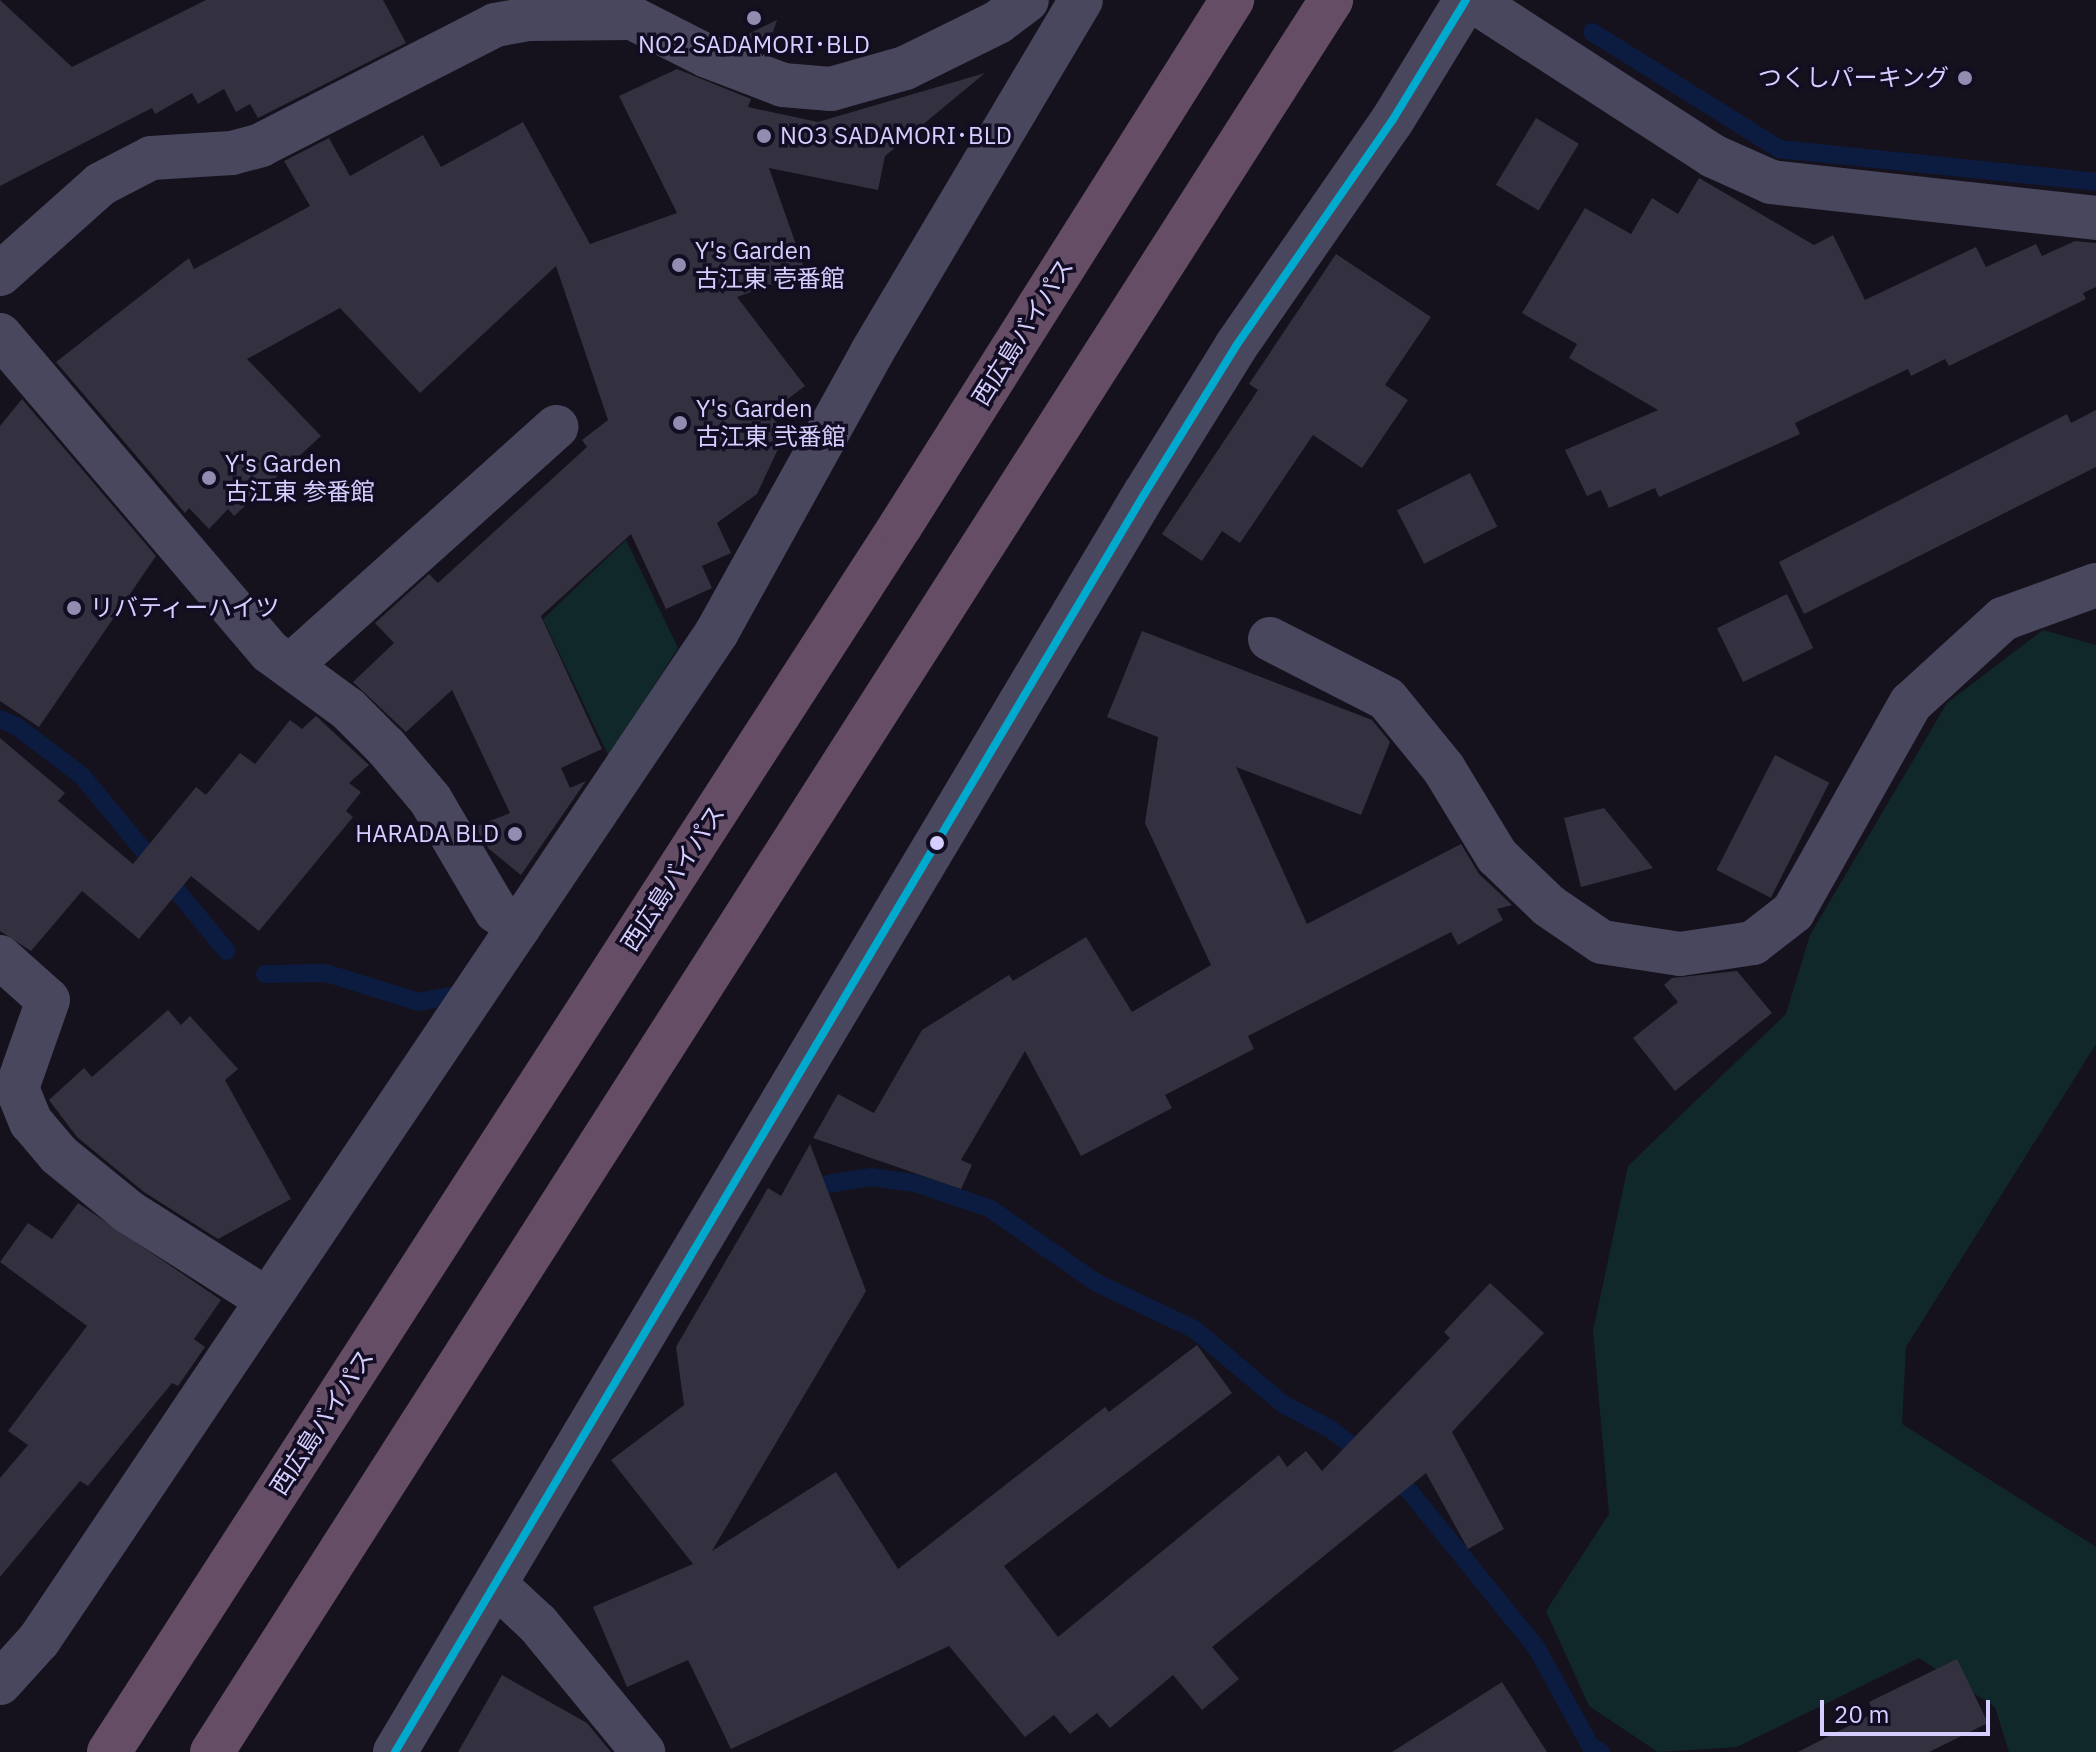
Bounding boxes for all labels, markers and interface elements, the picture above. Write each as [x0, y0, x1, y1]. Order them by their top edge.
marker: NO2 SADAMORI･BLD [745, 9, 763, 27]
place label: NO2 SADAMORI･BLD [638, 31, 870, 59]
place label: つくしパーキング [1757, 64, 1949, 92]
marker: つくしパーキング [1956, 69, 1974, 87]
place label: NO3 SADAMORI･BLD [780, 122, 1012, 150]
marker: NO3 SADAMORI･BLD [755, 127, 773, 145]
place label: Y's Garden 古江東 壱番館 [695, 237, 845, 293]
street label: 西広島バイパス [966, 253, 1080, 411]
marker: Y's Garden 古江東 壱番館 [670, 256, 688, 274]
place label: Y's Garden 古江東 弐番館 [696, 395, 846, 451]
marker: Y's Garden 古江東 弐番館 [671, 414, 689, 432]
place label: Y's Garden 古江東 参番館 [225, 450, 375, 506]
marker: Y's Garden 古江東 参番館 [200, 469, 218, 487]
place label: リバティーハイツ [90, 594, 282, 622]
marker: リバティーハイツ [65, 599, 83, 617]
street label: 西広島バイパス [615, 800, 731, 956]
place label: HARADA BLD [355, 820, 499, 848]
marker: HARADA BLD [506, 825, 524, 843]
unlabelled marker [929, 835, 945, 851]
street label: 西広島バイパス [264, 1344, 380, 1500]
scale bar [1824, 1684, 1994, 1734]
text: 20 m [1834, 1698, 1889, 1730]

